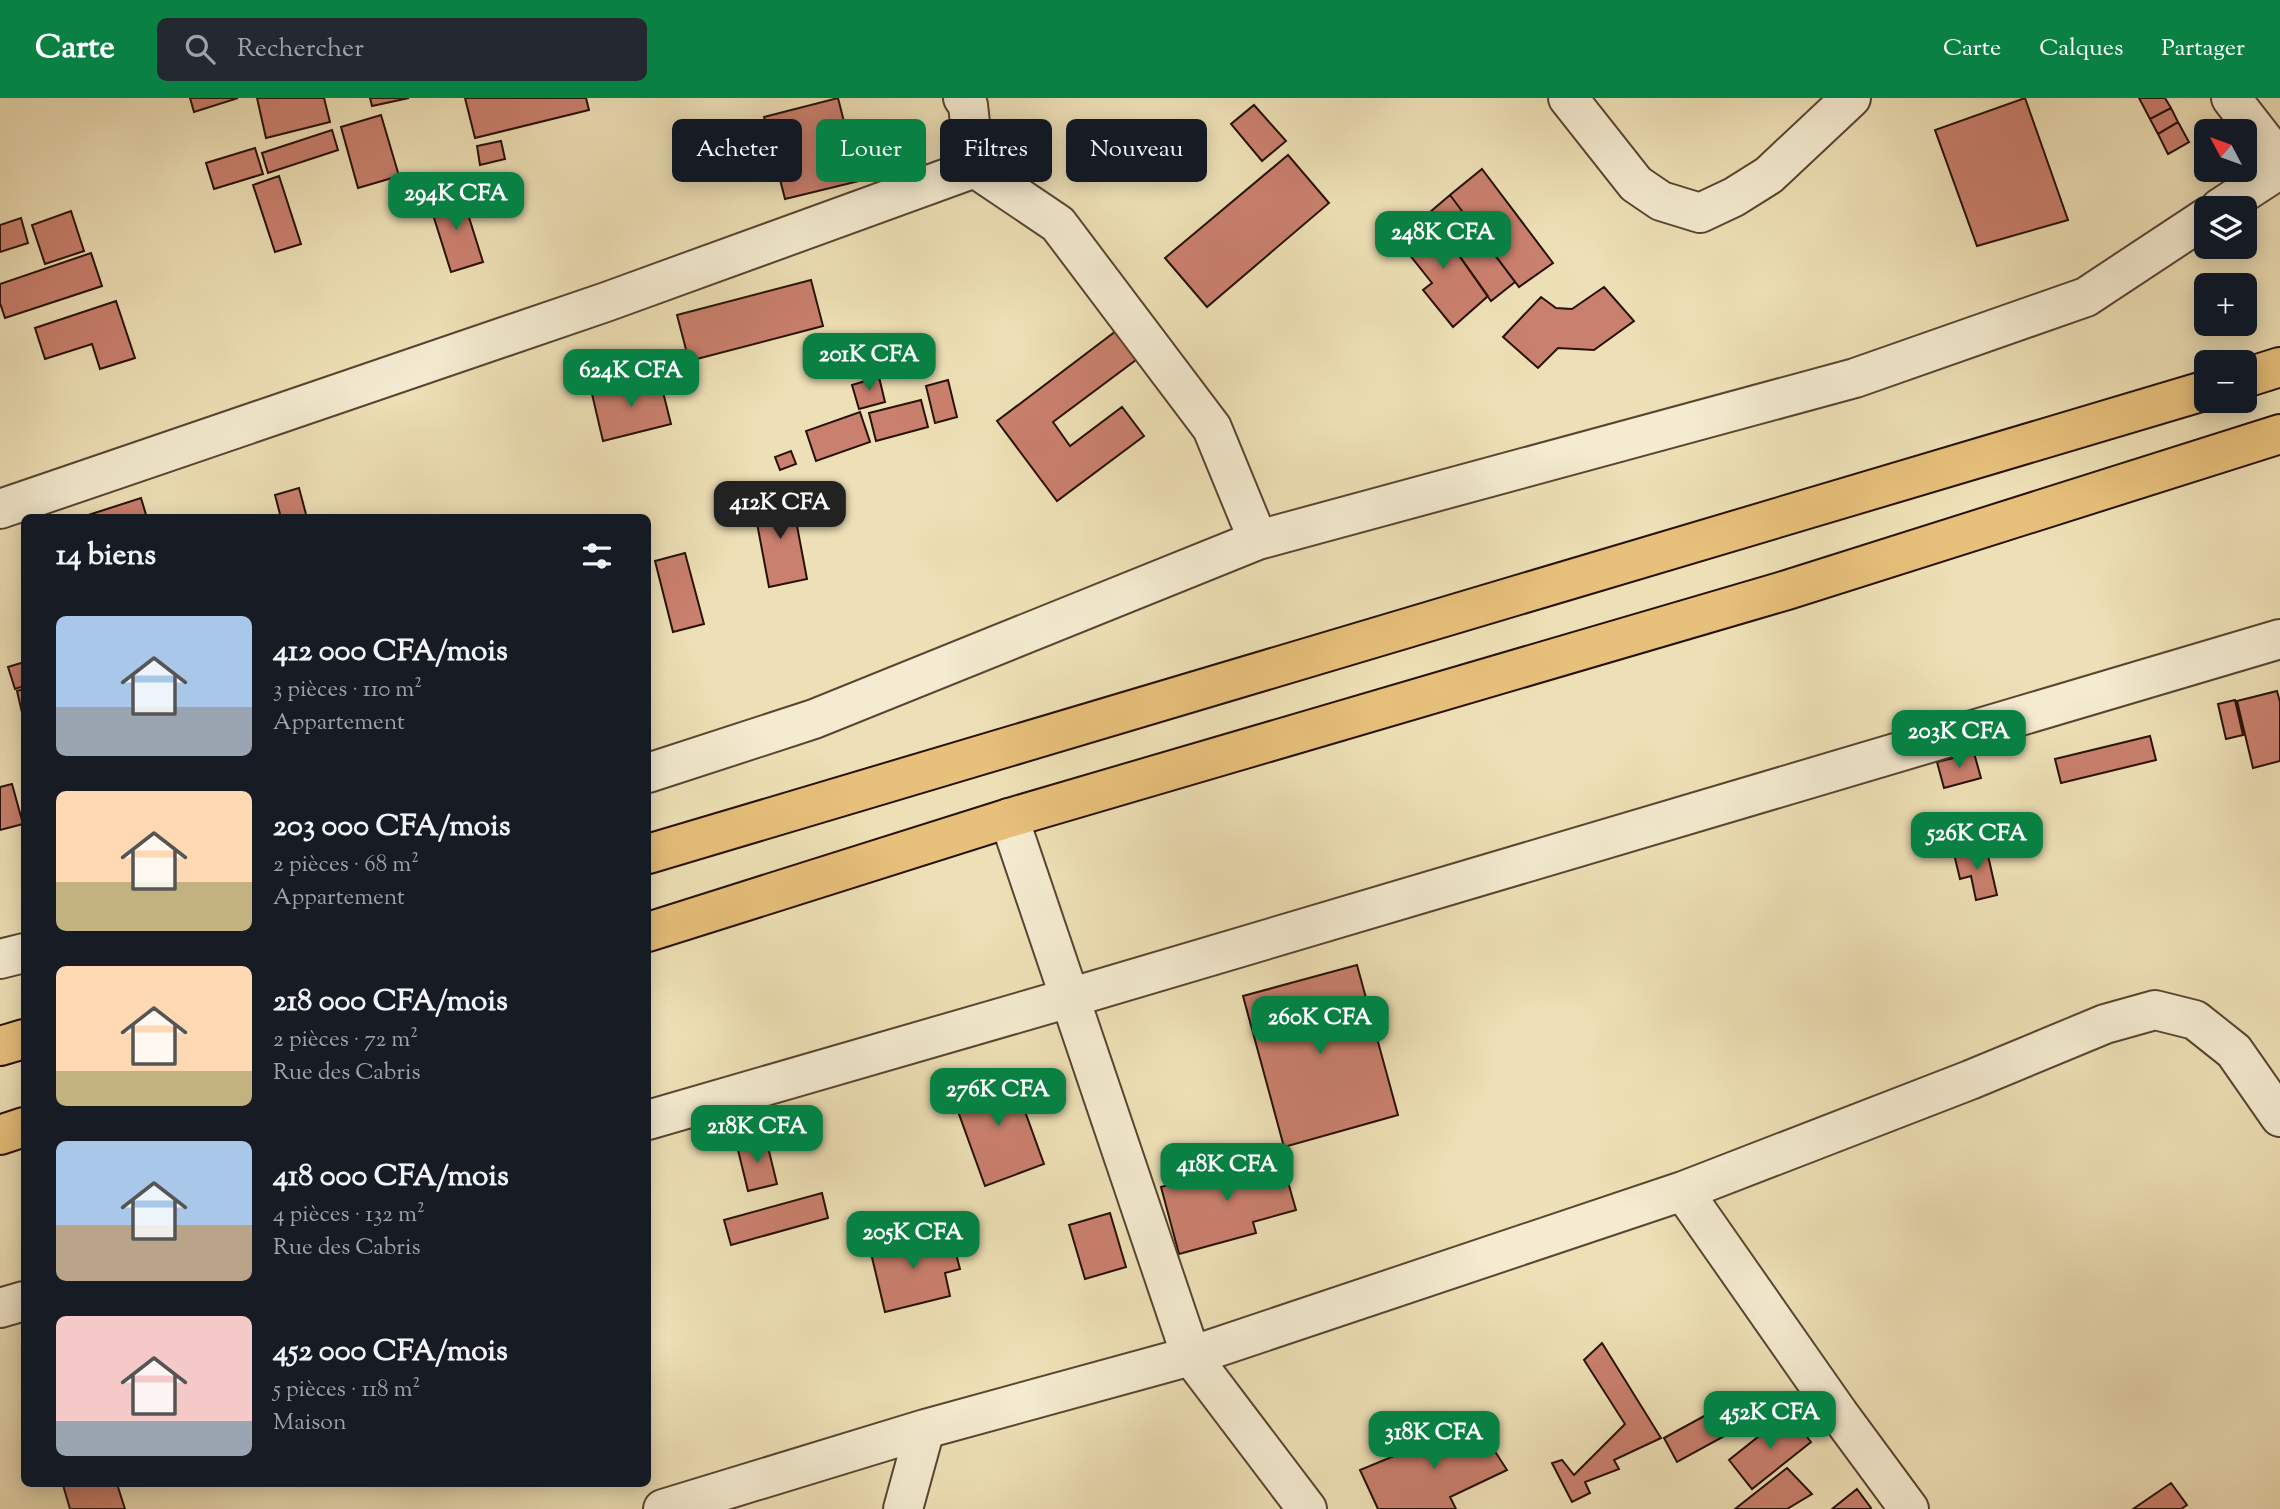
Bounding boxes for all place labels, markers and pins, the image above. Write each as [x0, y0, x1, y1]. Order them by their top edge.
pin: 294K CFA [384, 172, 528, 232]
pin: 248K CFA [1371, 212, 1515, 271]
pin: 201K CFA [797, 334, 941, 393]
pin: 624K CFA [559, 350, 703, 409]
pin: 412K CFA [708, 482, 852, 541]
pin: 203K CFA [1887, 710, 2031, 770]
pin: 526K CFA [1905, 812, 2049, 872]
pin: 260K CFA [1248, 996, 1392, 1056]
pin: 276K CFA [926, 1068, 1070, 1128]
pin: 218K CFA [685, 1105, 829, 1165]
pin: 418K CFA [1155, 1144, 1299, 1203]
pin: 205K CFA [841, 1212, 985, 1271]
pin: 452K CFA [1698, 1392, 1842, 1451]
pin: 318K CFA [1362, 1412, 1506, 1471]

